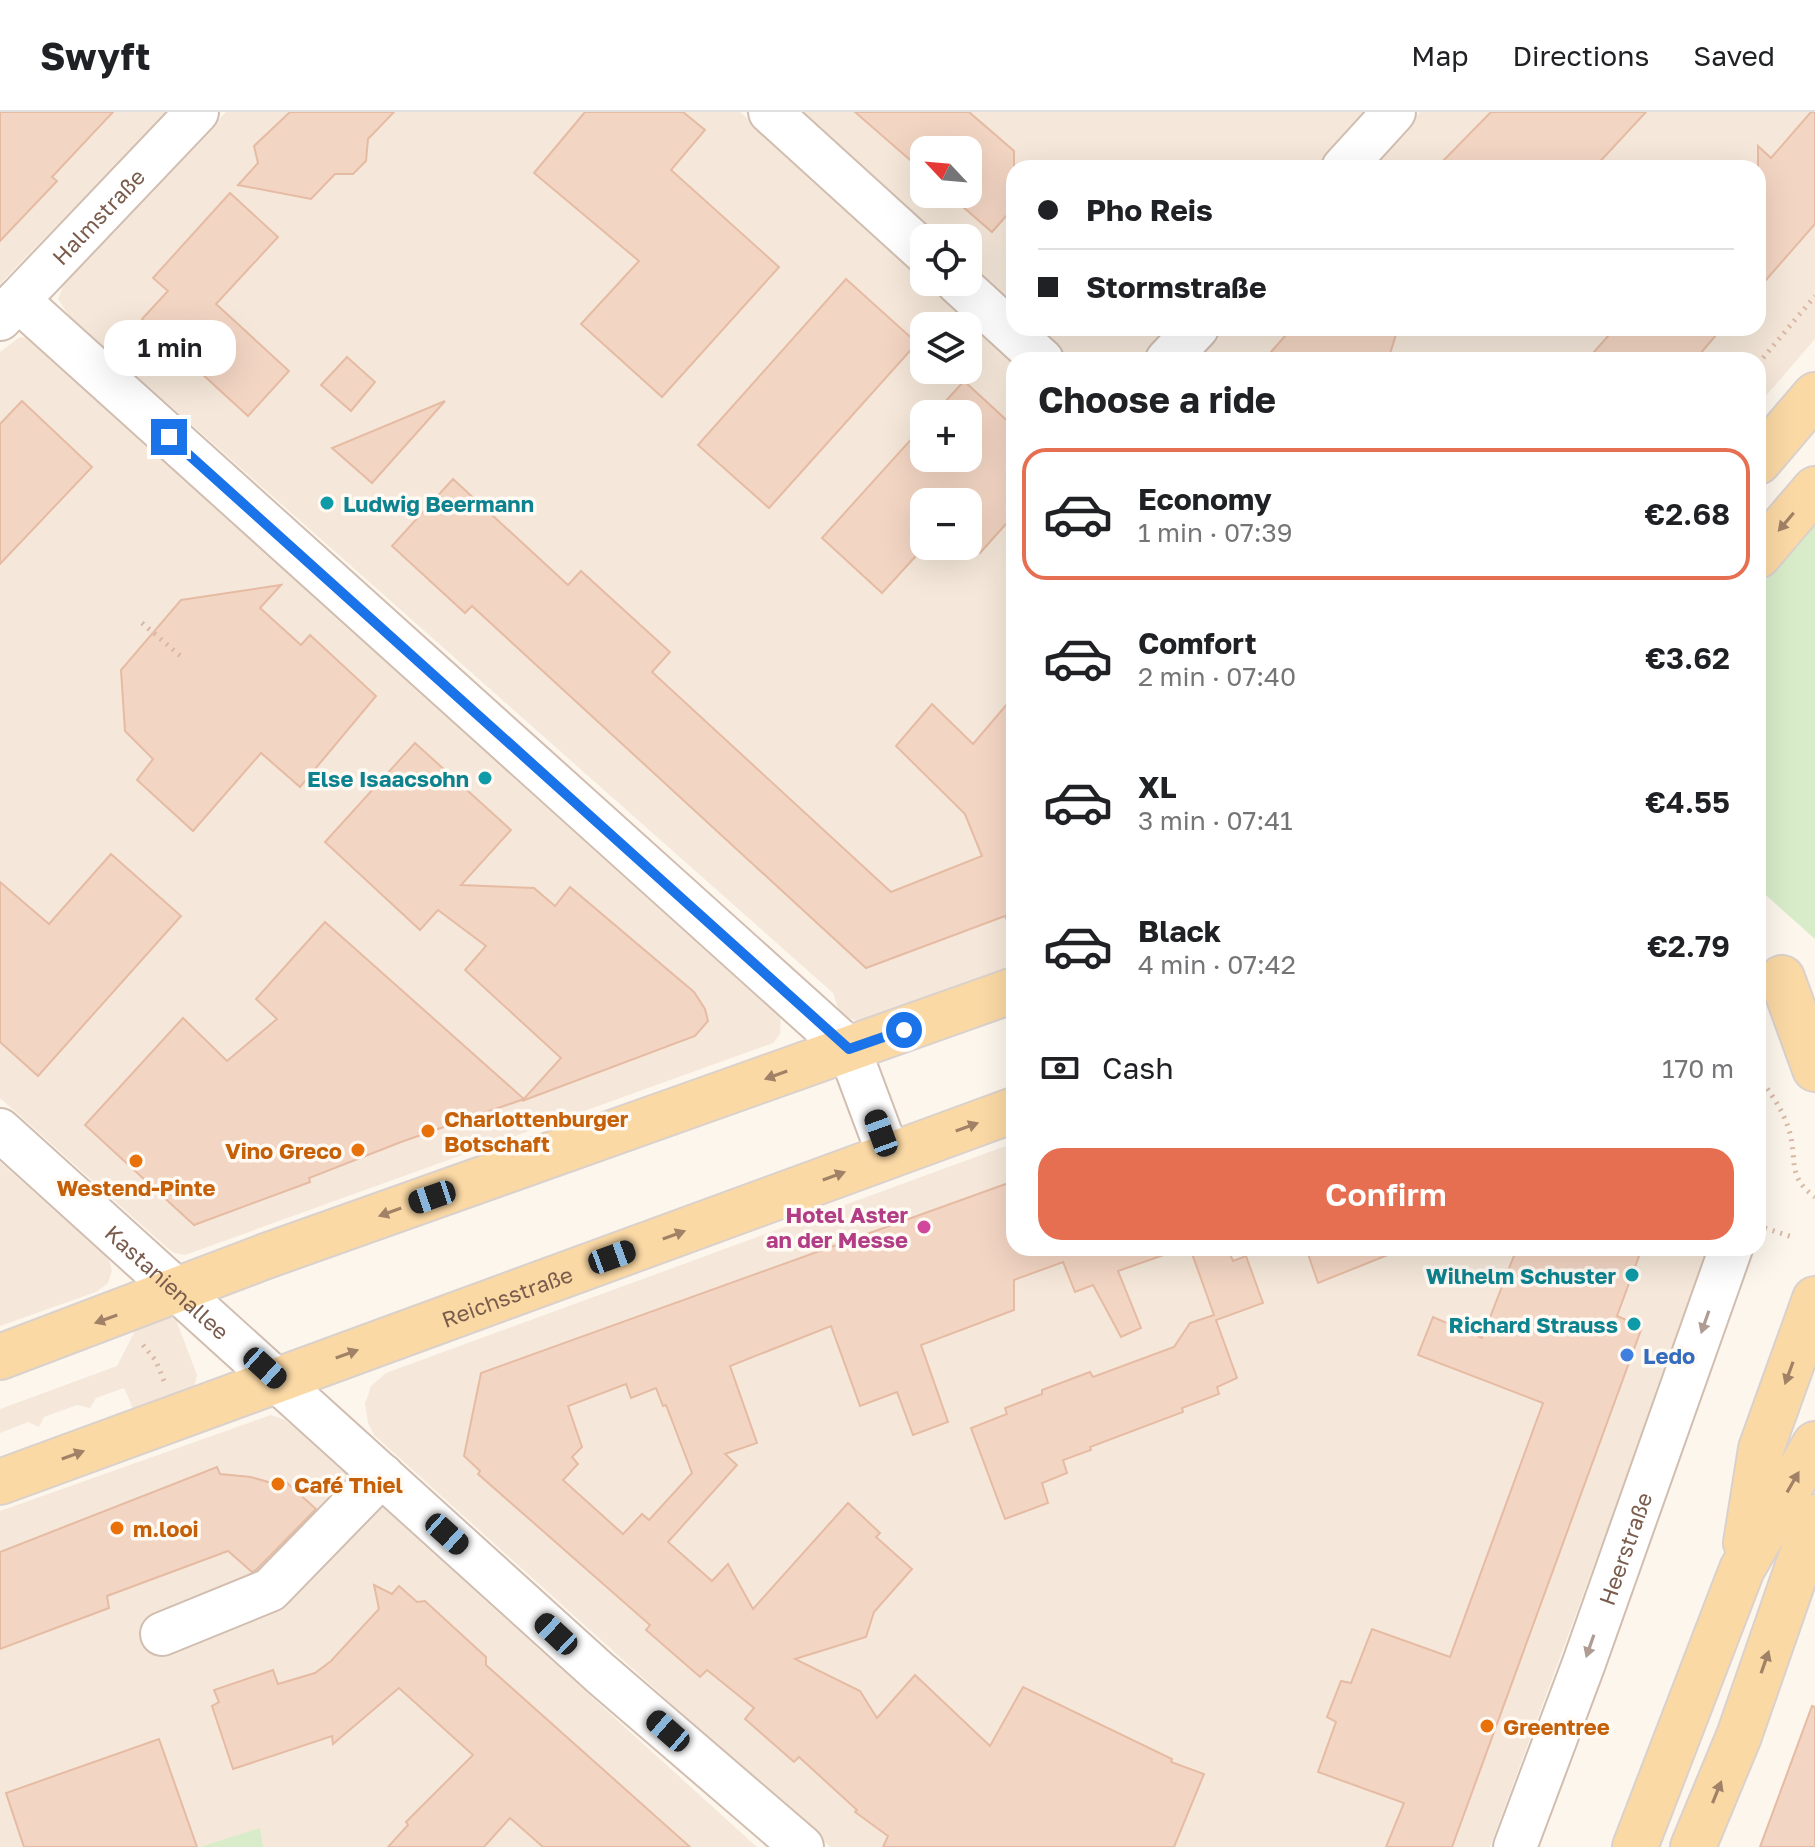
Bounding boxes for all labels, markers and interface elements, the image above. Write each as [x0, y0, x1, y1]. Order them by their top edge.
text: Swyft [40, 33, 150, 78]
text: Map [1411, 39, 1468, 72]
text: Directions [1512, 39, 1649, 72]
text: Saved [1693, 39, 1775, 72]
north arrow [910, 136, 982, 208]
map controls [910, 136, 982, 560]
street label: Halmstraße [46, 162, 150, 270]
text: Pho Reis [1086, 192, 1213, 228]
button: locate [910, 224, 982, 296]
text: Stormstraße [1086, 269, 1267, 305]
button: layers [910, 312, 982, 384]
callout: 1 min [103, 321, 235, 377]
text: 1 min [137, 332, 203, 363]
text: Choose a ride [1038, 378, 1276, 421]
button: + [910, 400, 982, 472]
route end [151, 419, 187, 455]
icon: car [1042, 478, 1114, 550]
text: Economy [1138, 481, 1272, 517]
button: − [910, 488, 982, 560]
place label: Ludwig Beermann [343, 490, 534, 517]
marker: Ludwig Beermann [318, 494, 336, 512]
text: €2.68 [1644, 496, 1730, 532]
one-way arrow [1778, 513, 1796, 532]
text: 1 min · 07:39 [1138, 517, 1293, 548]
icon: car [1042, 622, 1114, 694]
text: Comfort [1138, 625, 1257, 661]
text: €3.62 [1645, 640, 1730, 676]
text: 2 min · 07:40 [1138, 661, 1296, 692]
place label: Else Isaacsohn [307, 765, 469, 792]
icon: car [1042, 766, 1114, 838]
marker: Else Isaacsohn [476, 769, 494, 787]
text: XL [1138, 769, 1177, 805]
text: €4.55 [1645, 784, 1730, 820]
text: 3 min · 07:41 [1138, 805, 1293, 836]
icon: car [1042, 910, 1114, 982]
text: Black [1138, 913, 1221, 949]
text: €2.79 [1647, 928, 1730, 964]
text: 4 min · 07:42 [1138, 949, 1296, 980]
route start [886, 1012, 922, 1048]
icon: cash [1038, 1046, 1082, 1090]
text: Cash [1102, 1050, 1174, 1086]
text: 170 m [1662, 1053, 1734, 1084]
one-way arrow [764, 1070, 788, 1082]
place label: Charlottenburger Botschaft [444, 1105, 629, 1157]
car [862, 1106, 900, 1160]
one-way arrow [955, 1121, 979, 1133]
marker: Charlottenburger Botschaft [419, 1122, 437, 1140]
place label: Vino Greco [225, 1137, 342, 1164]
marker: Vino Greco [349, 1141, 367, 1159]
button: Confirm [1038, 1148, 1734, 1240]
marker: Westend-Pinte [127, 1152, 145, 1170]
one-way arrow [822, 1169, 846, 1182]
place label: Westend-Pinte [57, 1174, 215, 1201]
car [405, 1178, 459, 1216]
place label: Hotel Aster an der Messe [766, 1201, 908, 1253]
one-way arrow [378, 1206, 402, 1219]
marker: Hotel Aster an der Messe [915, 1218, 933, 1236]
street label: Kastanienallee [100, 1219, 235, 1345]
one-way arrow [662, 1228, 686, 1241]
car [585, 1238, 639, 1276]
street label: Reichsstraße [438, 1260, 576, 1332]
place label: Wilhelm Schuster [1426, 1262, 1616, 1289]
marker: Wilhelm Schuster [1623, 1266, 1641, 1284]
one-way arrow [1698, 1310, 1710, 1334]
place label: Richard Strauss [1449, 1311, 1618, 1338]
one-way arrow [94, 1313, 118, 1325]
marker: Richard Strauss [1625, 1315, 1643, 1333]
place label: Ledo [1643, 1342, 1695, 1369]
car [239, 1343, 291, 1393]
marker: Ledo [1618, 1346, 1636, 1364]
one-way arrow [335, 1347, 359, 1360]
one-way arrow [1782, 1361, 1794, 1385]
one-way arrow [61, 1448, 85, 1461]
place label: Café Thiel [294, 1471, 403, 1498]
one-way arrow [1786, 1471, 1800, 1494]
marker: Café Thiel [269, 1475, 287, 1493]
street label: Heerstraße [1592, 1489, 1657, 1608]
car [421, 1509, 473, 1559]
place label: m.looi [133, 1515, 199, 1542]
marker: m.looi [108, 1519, 126, 1537]
car [530, 1609, 582, 1659]
one-way arrow [1584, 1634, 1596, 1658]
one-way arrow [1759, 1650, 1772, 1674]
car [642, 1706, 694, 1756]
place label: Greentree [1503, 1713, 1610, 1740]
marker: Greentree [1478, 1717, 1496, 1735]
one-way arrow [1711, 1780, 1724, 1804]

